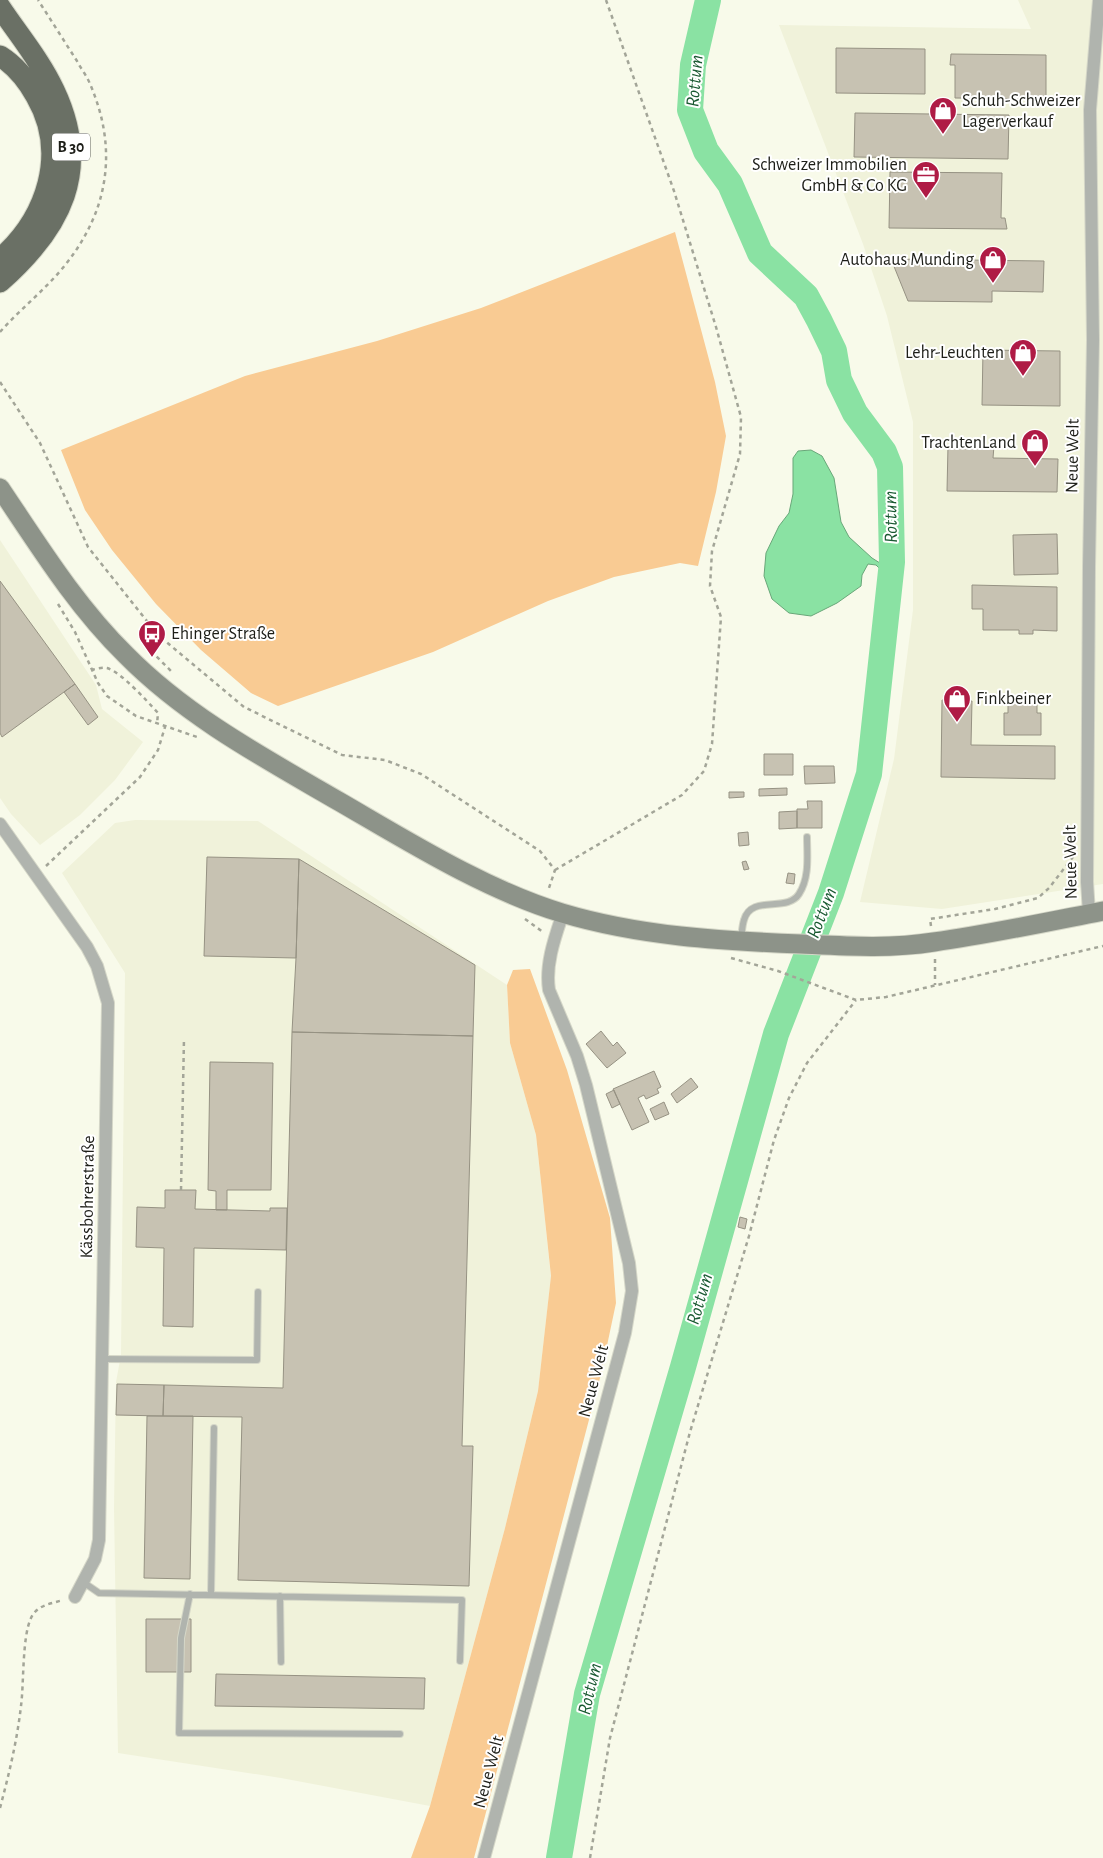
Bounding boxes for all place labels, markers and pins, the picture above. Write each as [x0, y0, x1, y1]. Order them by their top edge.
place label: Schuh-Schweizer Lagerverkauf [962, 92, 1081, 131]
shop icon: Schuh-Schweizer Lagerverkauf [928, 96, 958, 135]
place label: Schweizer Immobilien GmbH & Co KG [752, 156, 907, 195]
office icon: Schweizer Immobilien GmbH & Co KG [911, 160, 941, 199]
shop icon: Autohaus Munding [978, 245, 1008, 284]
place label: Autohaus Munding [840, 251, 974, 269]
shop icon: Lehr-Leuchten [1008, 338, 1038, 377]
place label: Lehr-Leuchten [905, 344, 1004, 362]
shop icon: TrachtenLand [1020, 428, 1050, 467]
place label: TrachtenLand [921, 434, 1016, 452]
bus stop icon: Ehinger Straße [137, 619, 167, 658]
place label: Ehinger Straße [171, 625, 275, 643]
shop icon: Finkbeiner [942, 684, 972, 723]
place label: Finkbeiner [976, 690, 1051, 708]

